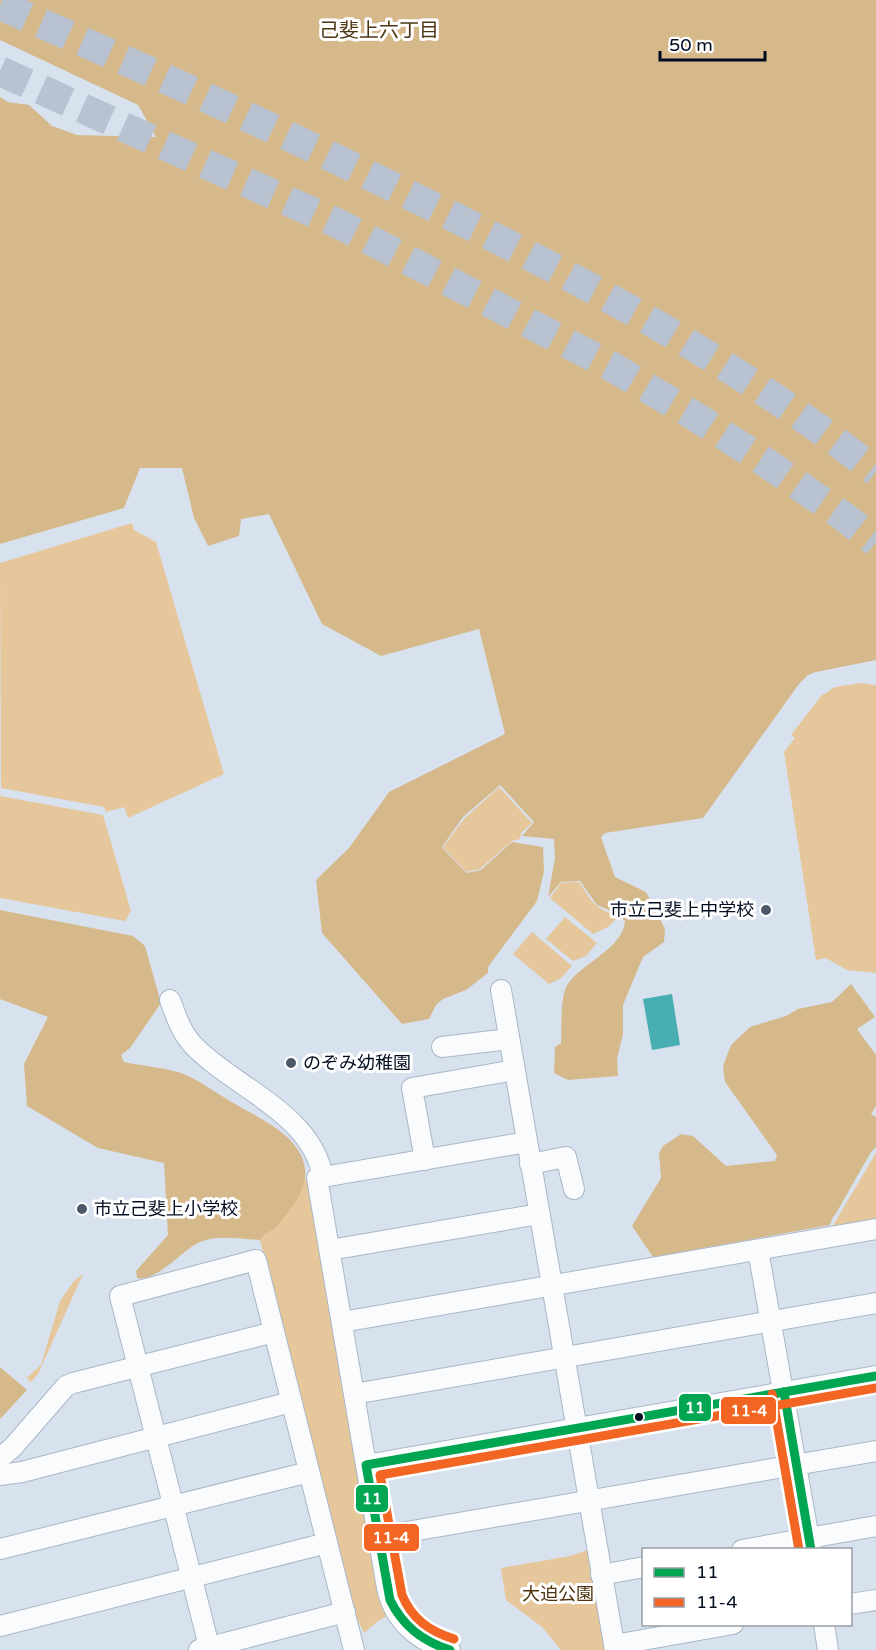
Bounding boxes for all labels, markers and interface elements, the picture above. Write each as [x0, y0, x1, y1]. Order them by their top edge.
district label: 己斐上六丁目 [319, 19, 439, 43]
scale bar [660, 24, 765, 62]
text: 50 m [669, 34, 713, 56]
place label: 市立己斐上中学校 [610, 899, 754, 921]
marker: 市立己斐上中学校 [759, 903, 773, 917]
place label: のぞみ幼稚園 [303, 1052, 411, 1074]
marker: のぞみ幼稚園 [284, 1056, 298, 1070]
place label: 市立己斐上小学校 [94, 1198, 238, 1220]
marker: 市立己斐上小学校 [75, 1202, 89, 1216]
line badge: 11 [678, 1393, 712, 1422]
line badge: 11-4 [720, 1396, 777, 1425]
text: 11 [685, 1398, 705, 1418]
text: 11-4 [731, 1401, 767, 1421]
unlabelled marker [633, 1411, 645, 1423]
line badge: 11 [355, 1484, 389, 1513]
text: 11 [362, 1489, 382, 1509]
line badge: 11-4 [363, 1523, 420, 1552]
text: 11-4 [373, 1528, 409, 1548]
legend [642, 1548, 852, 1626]
text: 11 [696, 1561, 719, 1583]
park label: 大迫公園 [522, 1583, 594, 1605]
text: 11-4 [696, 1591, 737, 1613]

